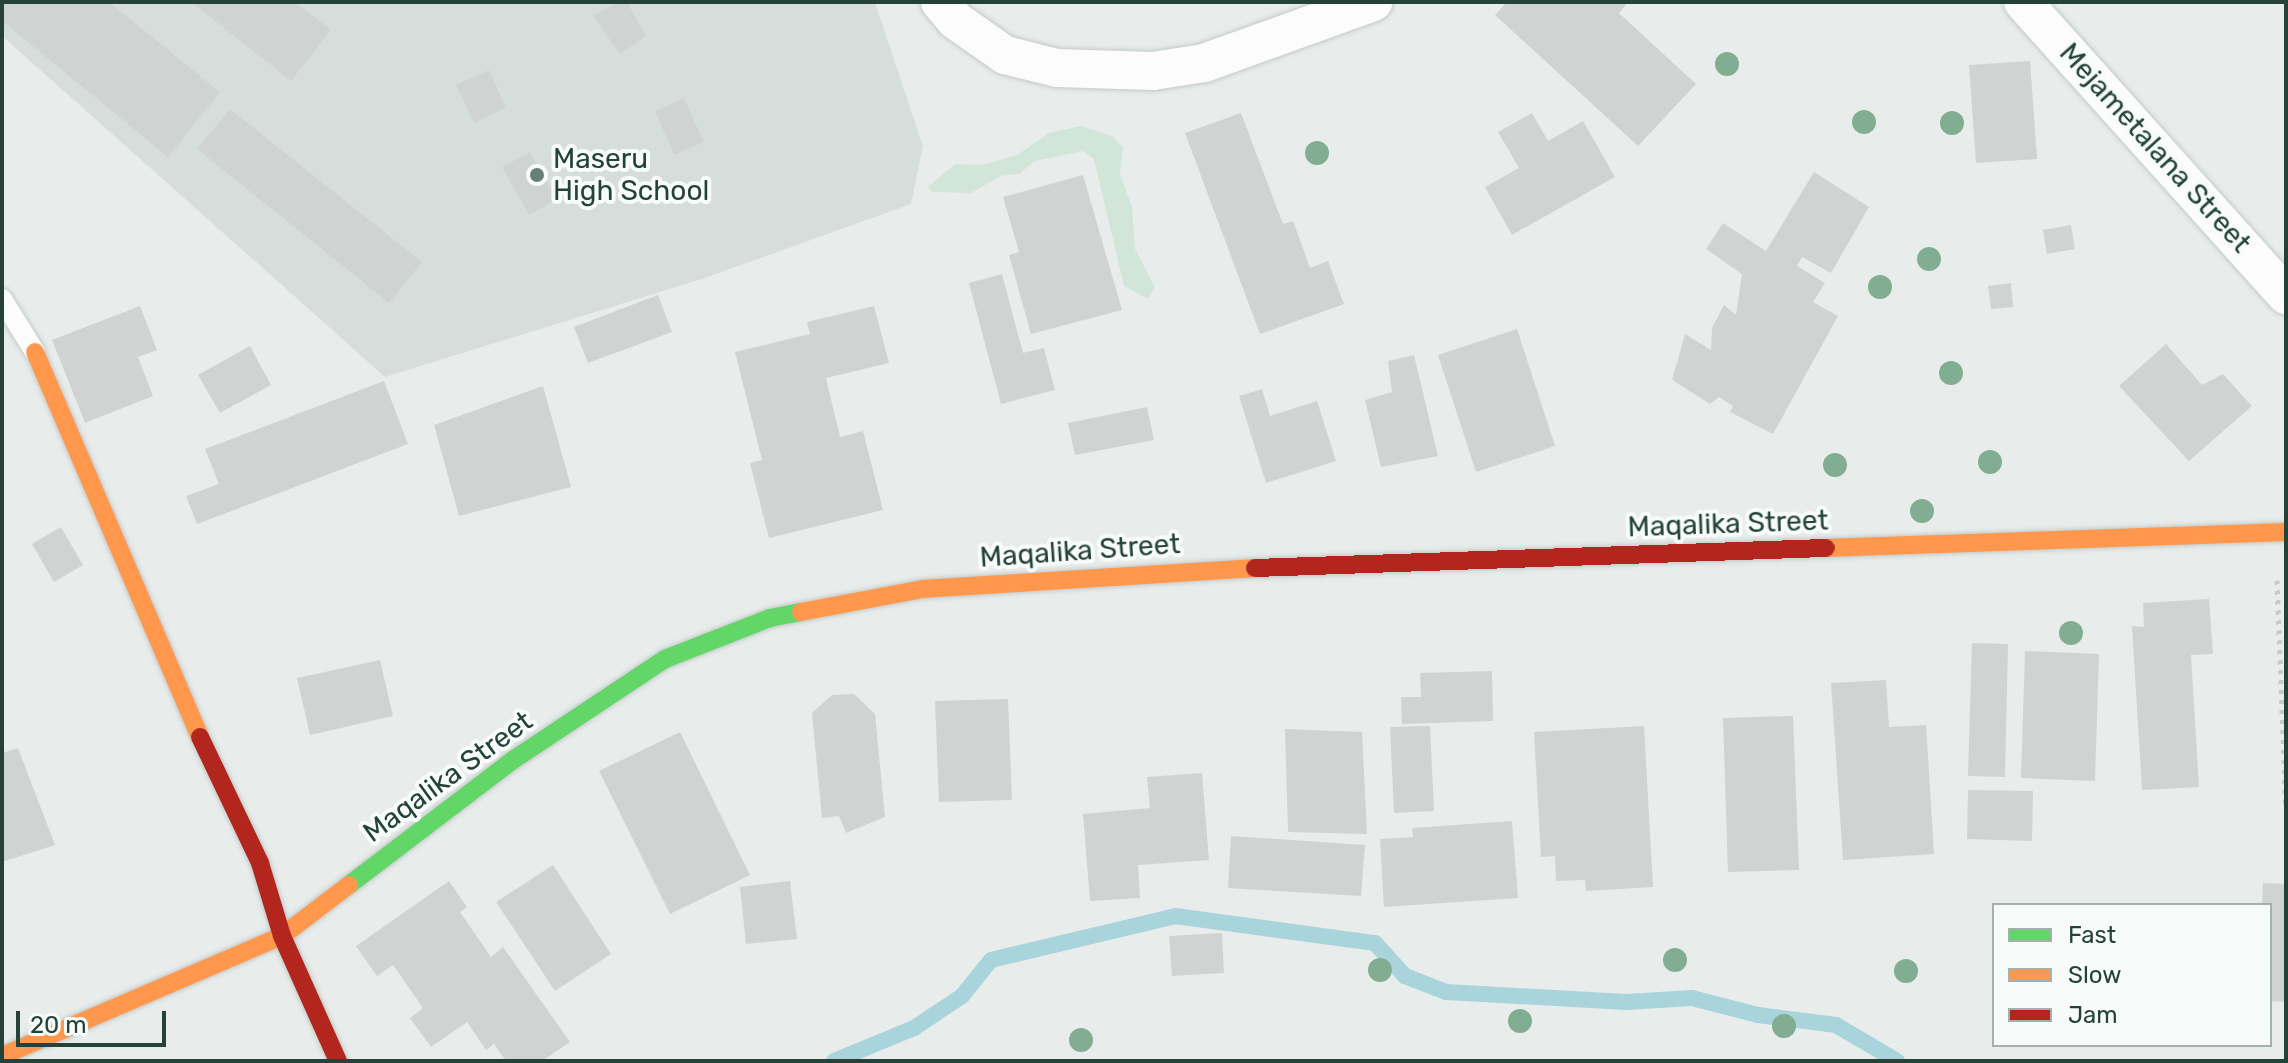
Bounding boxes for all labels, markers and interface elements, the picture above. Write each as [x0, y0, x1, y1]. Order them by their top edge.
street label: Mejametalana Street [2052, 36, 2258, 260]
place label: Maseru High School [553, 142, 709, 208]
marker: Maseru High School [528, 166, 546, 184]
street label: Maqalika Street [1627, 504, 1829, 544]
street label: Maqalika Street [979, 527, 1181, 575]
street label: Maqalika Street [357, 704, 539, 850]
legend [1992, 903, 2272, 1047]
text: Fast [2068, 921, 2116, 949]
text: Slow [2068, 961, 2121, 989]
scale bar [20, 995, 170, 1045]
text: Jam [2068, 1001, 2118, 1029]
text: 20 m [30, 1011, 87, 1039]

